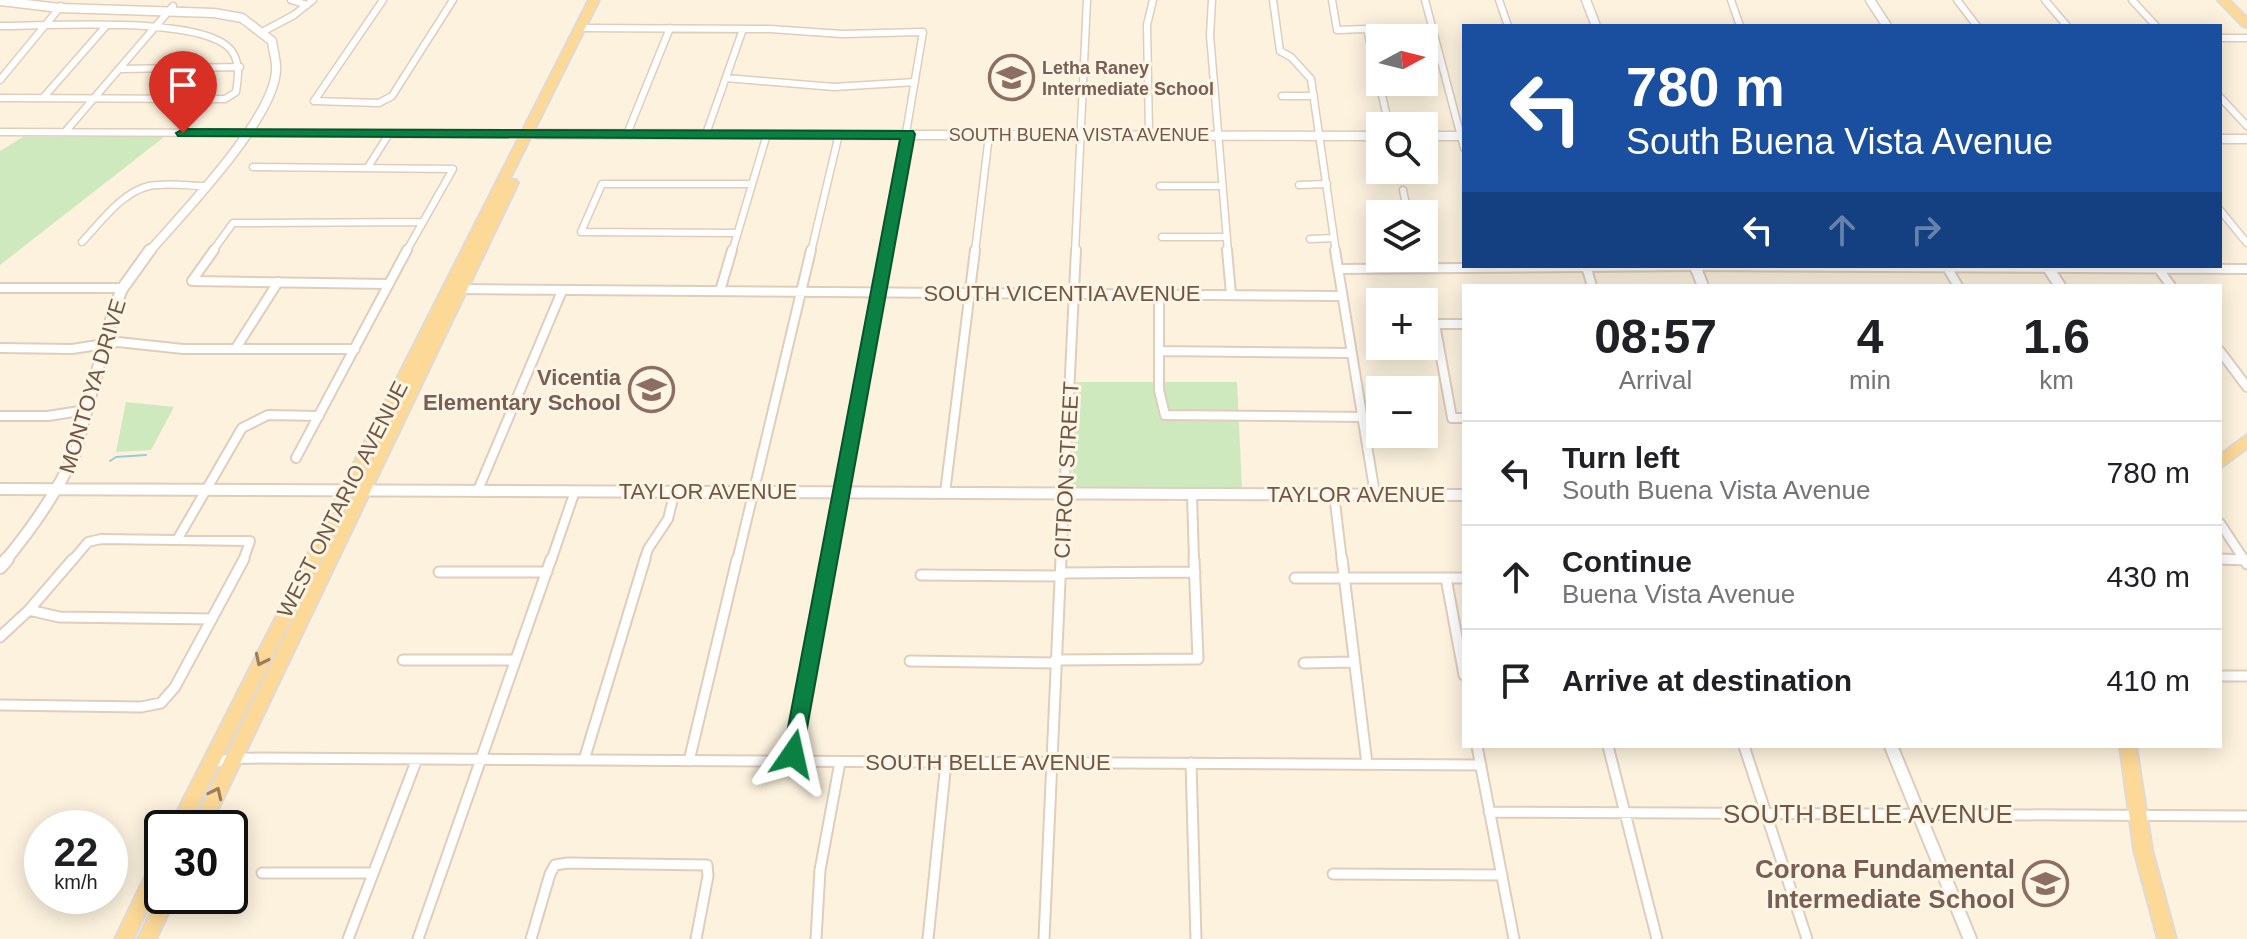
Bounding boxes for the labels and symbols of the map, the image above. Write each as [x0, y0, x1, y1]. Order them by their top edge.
north arrow [1366, 24, 1438, 96]
pin [149, 51, 217, 133]
school or university icon: Letha Raney Intermediate School [987, 54, 1035, 102]
place label: Letha Raney Intermediate School [1042, 58, 1214, 99]
street label: SOUTH BUENA VISTA AVENUE [949, 125, 1209, 145]
street label: SOUTH VICENTIA AVENUE [923, 281, 1201, 306]
street label: MONTOYA DRIVE [54, 296, 131, 477]
place label: Vicentia Elementary School [423, 365, 622, 415]
school or university icon: Vicentia Elementary School [628, 366, 676, 414]
street label: WEST ONTARIO AVENUE [272, 377, 413, 621]
street label: CITRON STREET [1049, 381, 1084, 559]
street label: TAYLOR AVENUE [619, 479, 797, 504]
street label: TAYLOR AVENUE [1267, 482, 1445, 507]
one-way arrow [255, 651, 270, 666]
position arrow [751, 712, 835, 796]
street label: SOUTH BELLE AVENUE [865, 750, 1111, 775]
one-way arrow [206, 787, 222, 802]
street label: SOUTH BELLE AVENUE [1723, 799, 2013, 829]
speed limit sign: 30 [144, 810, 248, 914]
place label: Corona Fundamental Intermediate School [1755, 854, 2015, 914]
school or university icon: Corona Fundamental Intermediate School [2022, 860, 2070, 908]

